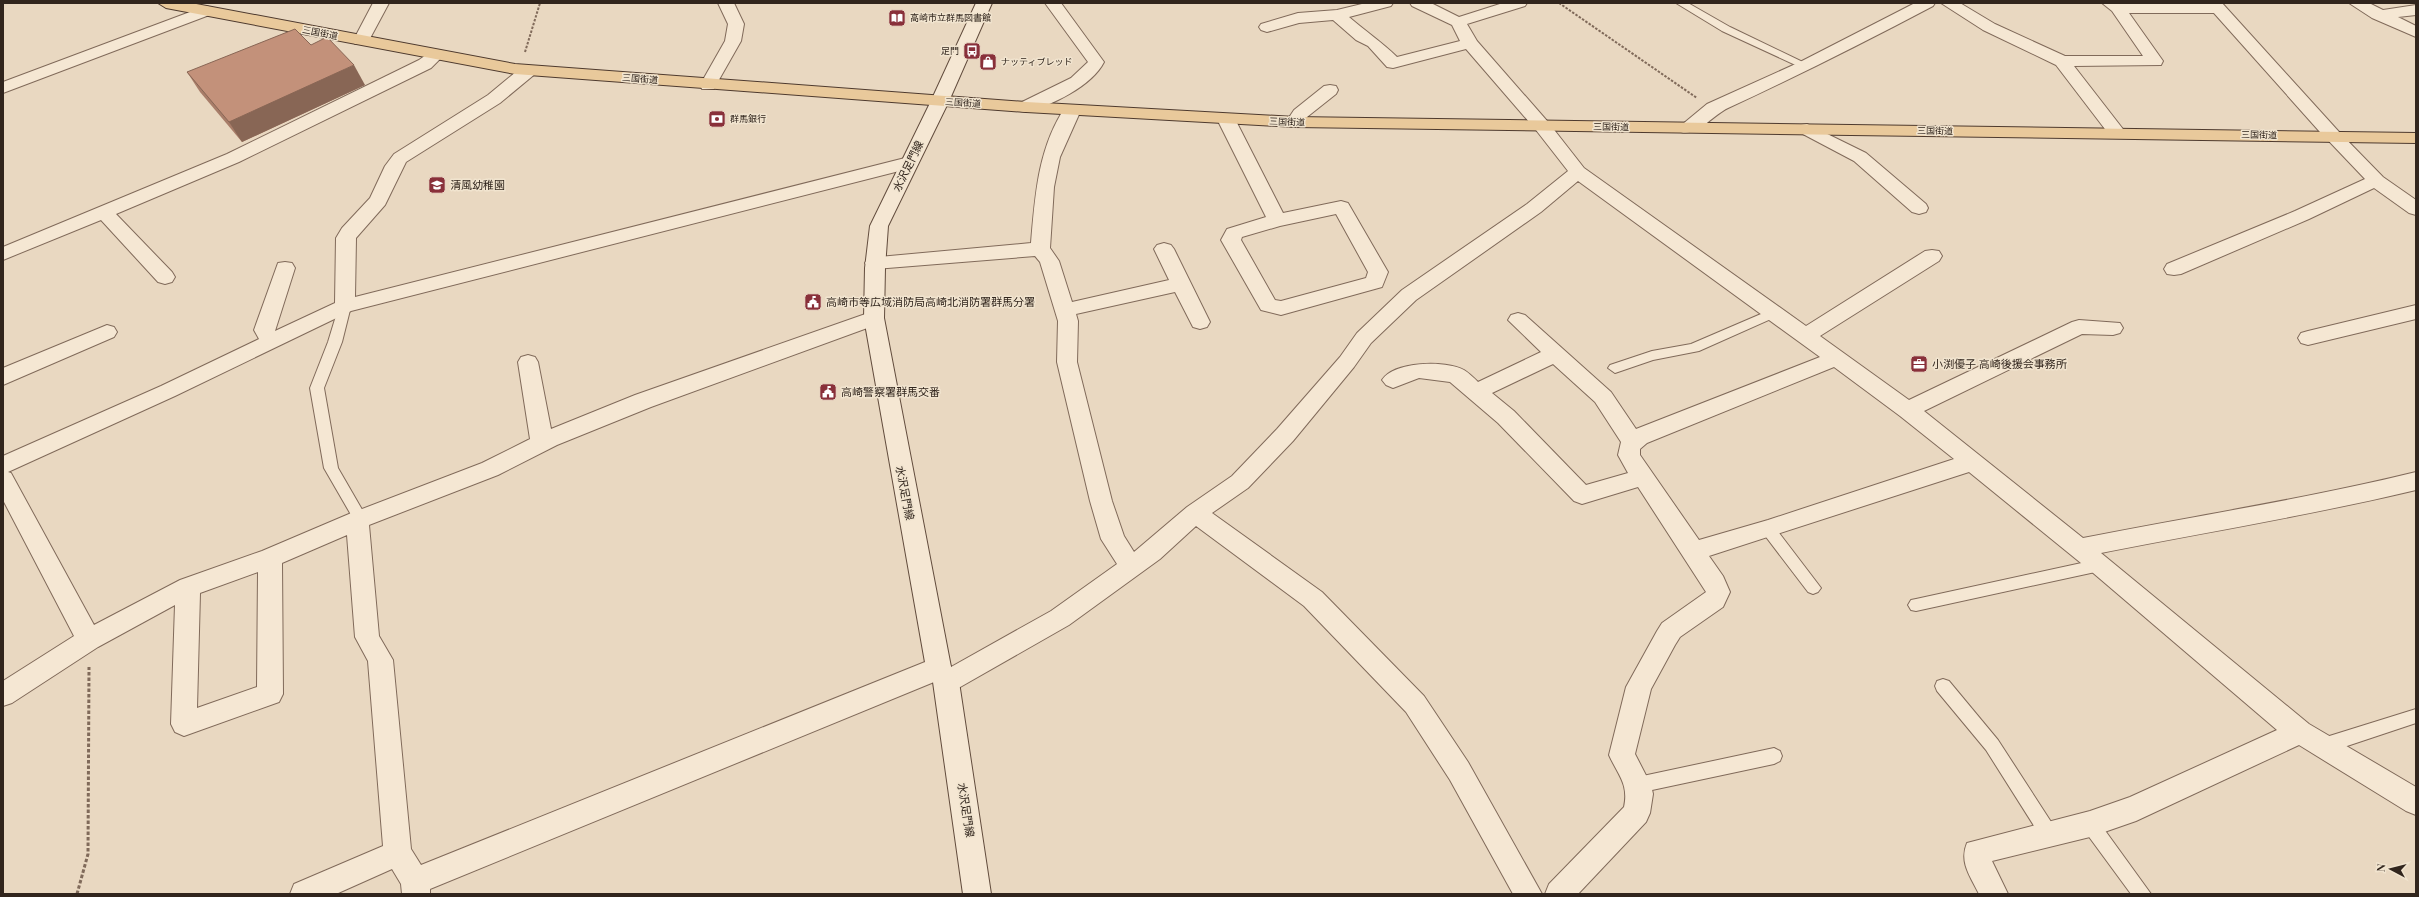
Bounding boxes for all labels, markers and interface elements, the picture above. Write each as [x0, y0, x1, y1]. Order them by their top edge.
library icon: 高崎市立群馬図書館 [887, 8, 907, 28]
place label: 高崎市立群馬図書館 [910, 11, 991, 23]
street label: 三国街道 [301, 23, 339, 41]
bus stop icon: 足門 [962, 41, 982, 61]
place label: 足門 [941, 44, 959, 56]
shop icon: ナッティブレッド [978, 52, 998, 72]
place label: ナッティブレッド [1001, 55, 1072, 67]
street label: 三国街道 [622, 70, 659, 86]
street label: 三国街道 [945, 95, 981, 109]
bank icon: 群馬銀行 [707, 109, 727, 129]
place label: 群馬銀行 [730, 112, 766, 124]
street label: 三国街道 [1269, 114, 1305, 128]
street label: 三国街道 [1593, 120, 1629, 132]
street label: 三国街道 [1917, 124, 1953, 136]
street label: 三国街道 [2241, 128, 2277, 140]
street label: 水沢足門線 [889, 138, 926, 194]
school or university icon: 清風幼稚園 [427, 175, 447, 195]
place label: 清風幼稚園 [450, 177, 505, 192]
public building icon: 高崎市等広域消防局高崎北消防署群馬分署 [803, 292, 823, 312]
place label: 高崎市等広域消防局高崎北消防署群馬分署 [826, 294, 1035, 309]
office icon: 小渕優子 高崎後援会事務所 [1909, 354, 1929, 374]
place label: 小渕優子 高崎後援会事務所 [1932, 356, 2068, 371]
public building icon: 高崎警察署群馬交番 [818, 382, 838, 402]
place label: 高崎警察署群馬交番 [841, 384, 940, 399]
street label: 水沢足門線 [893, 464, 918, 521]
street label: 水沢足門線 [955, 782, 978, 838]
north arrow [2371, 849, 2411, 889]
text: N [2373, 863, 2389, 873]

